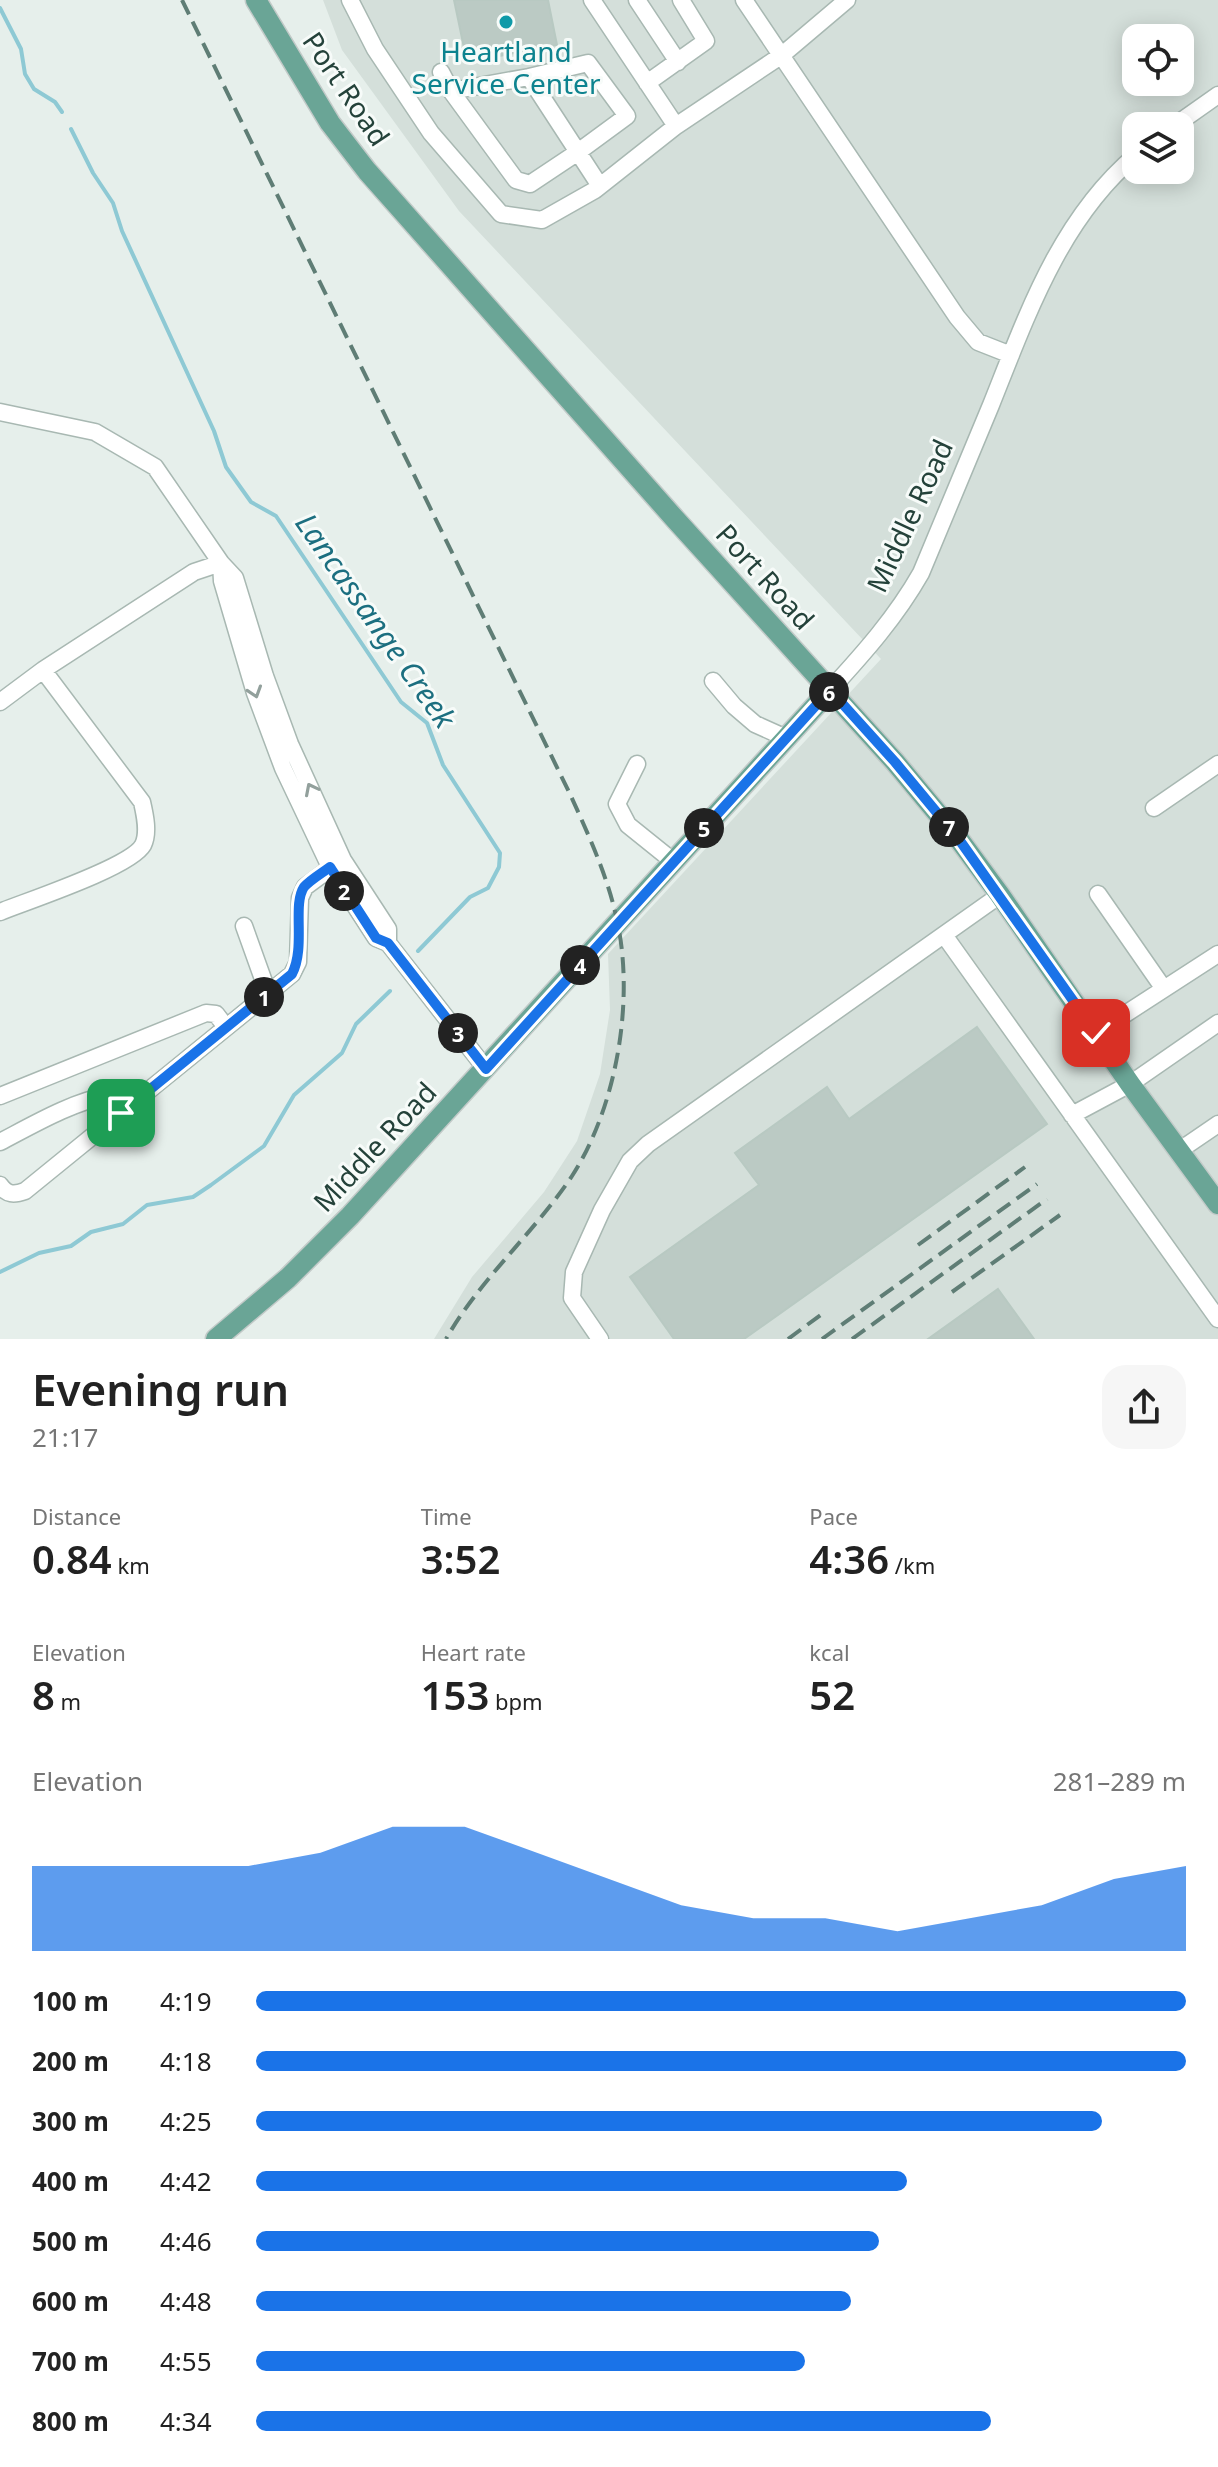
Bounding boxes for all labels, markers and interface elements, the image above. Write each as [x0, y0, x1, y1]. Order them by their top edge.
marker: Heartland Service Center [497, 13, 515, 31]
street label: Port Road [295, 24, 399, 153]
map controls [1122, 24, 1194, 184]
button: locate [1122, 24, 1194, 96]
place label: Heartland Service Center [412, 32, 601, 102]
button: layers [1122, 112, 1194, 184]
street label: Middle Road [857, 433, 961, 598]
water label: Lancassange Creek [287, 505, 466, 737]
street label: Port Road [708, 515, 823, 637]
pin: 6 [809, 672, 849, 712]
text: 6 [823, 677, 835, 707]
one-way arrow [246, 684, 262, 698]
one-way arrow [305, 782, 320, 797]
pin: 7 [929, 807, 969, 847]
pin: 5 [684, 808, 724, 848]
text: 7 [943, 812, 955, 842]
text: 5 [698, 813, 710, 843]
pin: 2 [324, 871, 364, 911]
text: 2 [338, 876, 350, 906]
pin: 4 [560, 945, 600, 985]
text: 4 [574, 950, 586, 980]
pin: 1 [244, 977, 284, 1017]
text: 1 [258, 982, 270, 1012]
pin [1062, 999, 1130, 1067]
icon: check [1074, 1011, 1118, 1055]
pin: 3 [438, 1013, 478, 1053]
text: 3 [452, 1018, 464, 1048]
street label: Middle Road [304, 1073, 444, 1219]
pin [87, 1079, 155, 1147]
icon: arrive [99, 1091, 143, 1135]
text: Evening run [32, 1359, 289, 1419]
button: share [1102, 1365, 1186, 1449]
text: 21:17 [32, 1419, 98, 1455]
text: Distance [32, 1501, 121, 1531]
text: Time [421, 1501, 472, 1531]
text: Pace [809, 1501, 858, 1531]
text: 0.84 [32, 1531, 112, 1586]
text: 3:52 [421, 1531, 500, 1586]
text: 4:36 [809, 1531, 889, 1586]
text: km [112, 1550, 150, 1580]
text: /km [889, 1550, 935, 1580]
text: Elevation [32, 1637, 126, 1667]
text: Heart rate [421, 1637, 526, 1667]
text: kcal [809, 1637, 850, 1667]
text: 8 [32, 1667, 55, 1722]
text: 153 [421, 1667, 489, 1722]
text: 52 [809, 1667, 855, 1722]
text: m [55, 1686, 81, 1716]
text: bpm [489, 1686, 543, 1716]
text: Elevation [32, 1763, 143, 1799]
text: 281–289 m [1053, 1763, 1186, 1799]
text: 100 m [32, 1983, 109, 2019]
text: 4:19 [160, 1983, 212, 2019]
text: 200 m [32, 2043, 109, 2079]
text: 4:18 [160, 2043, 212, 2079]
text: 300 m [32, 2103, 109, 2139]
text: 4:25 [160, 2103, 212, 2139]
text: 400 m [32, 2163, 109, 2199]
text: 4:42 [160, 2163, 212, 2199]
text: 500 m [32, 2223, 109, 2259]
text: 4:46 [160, 2223, 212, 2259]
text: 600 m [32, 2283, 109, 2319]
text: 4:48 [160, 2283, 212, 2319]
text: 700 m [32, 2343, 109, 2379]
text: 4:55 [160, 2343, 212, 2379]
text: 800 m [32, 2403, 109, 2439]
text: 4:34 [160, 2403, 212, 2439]

